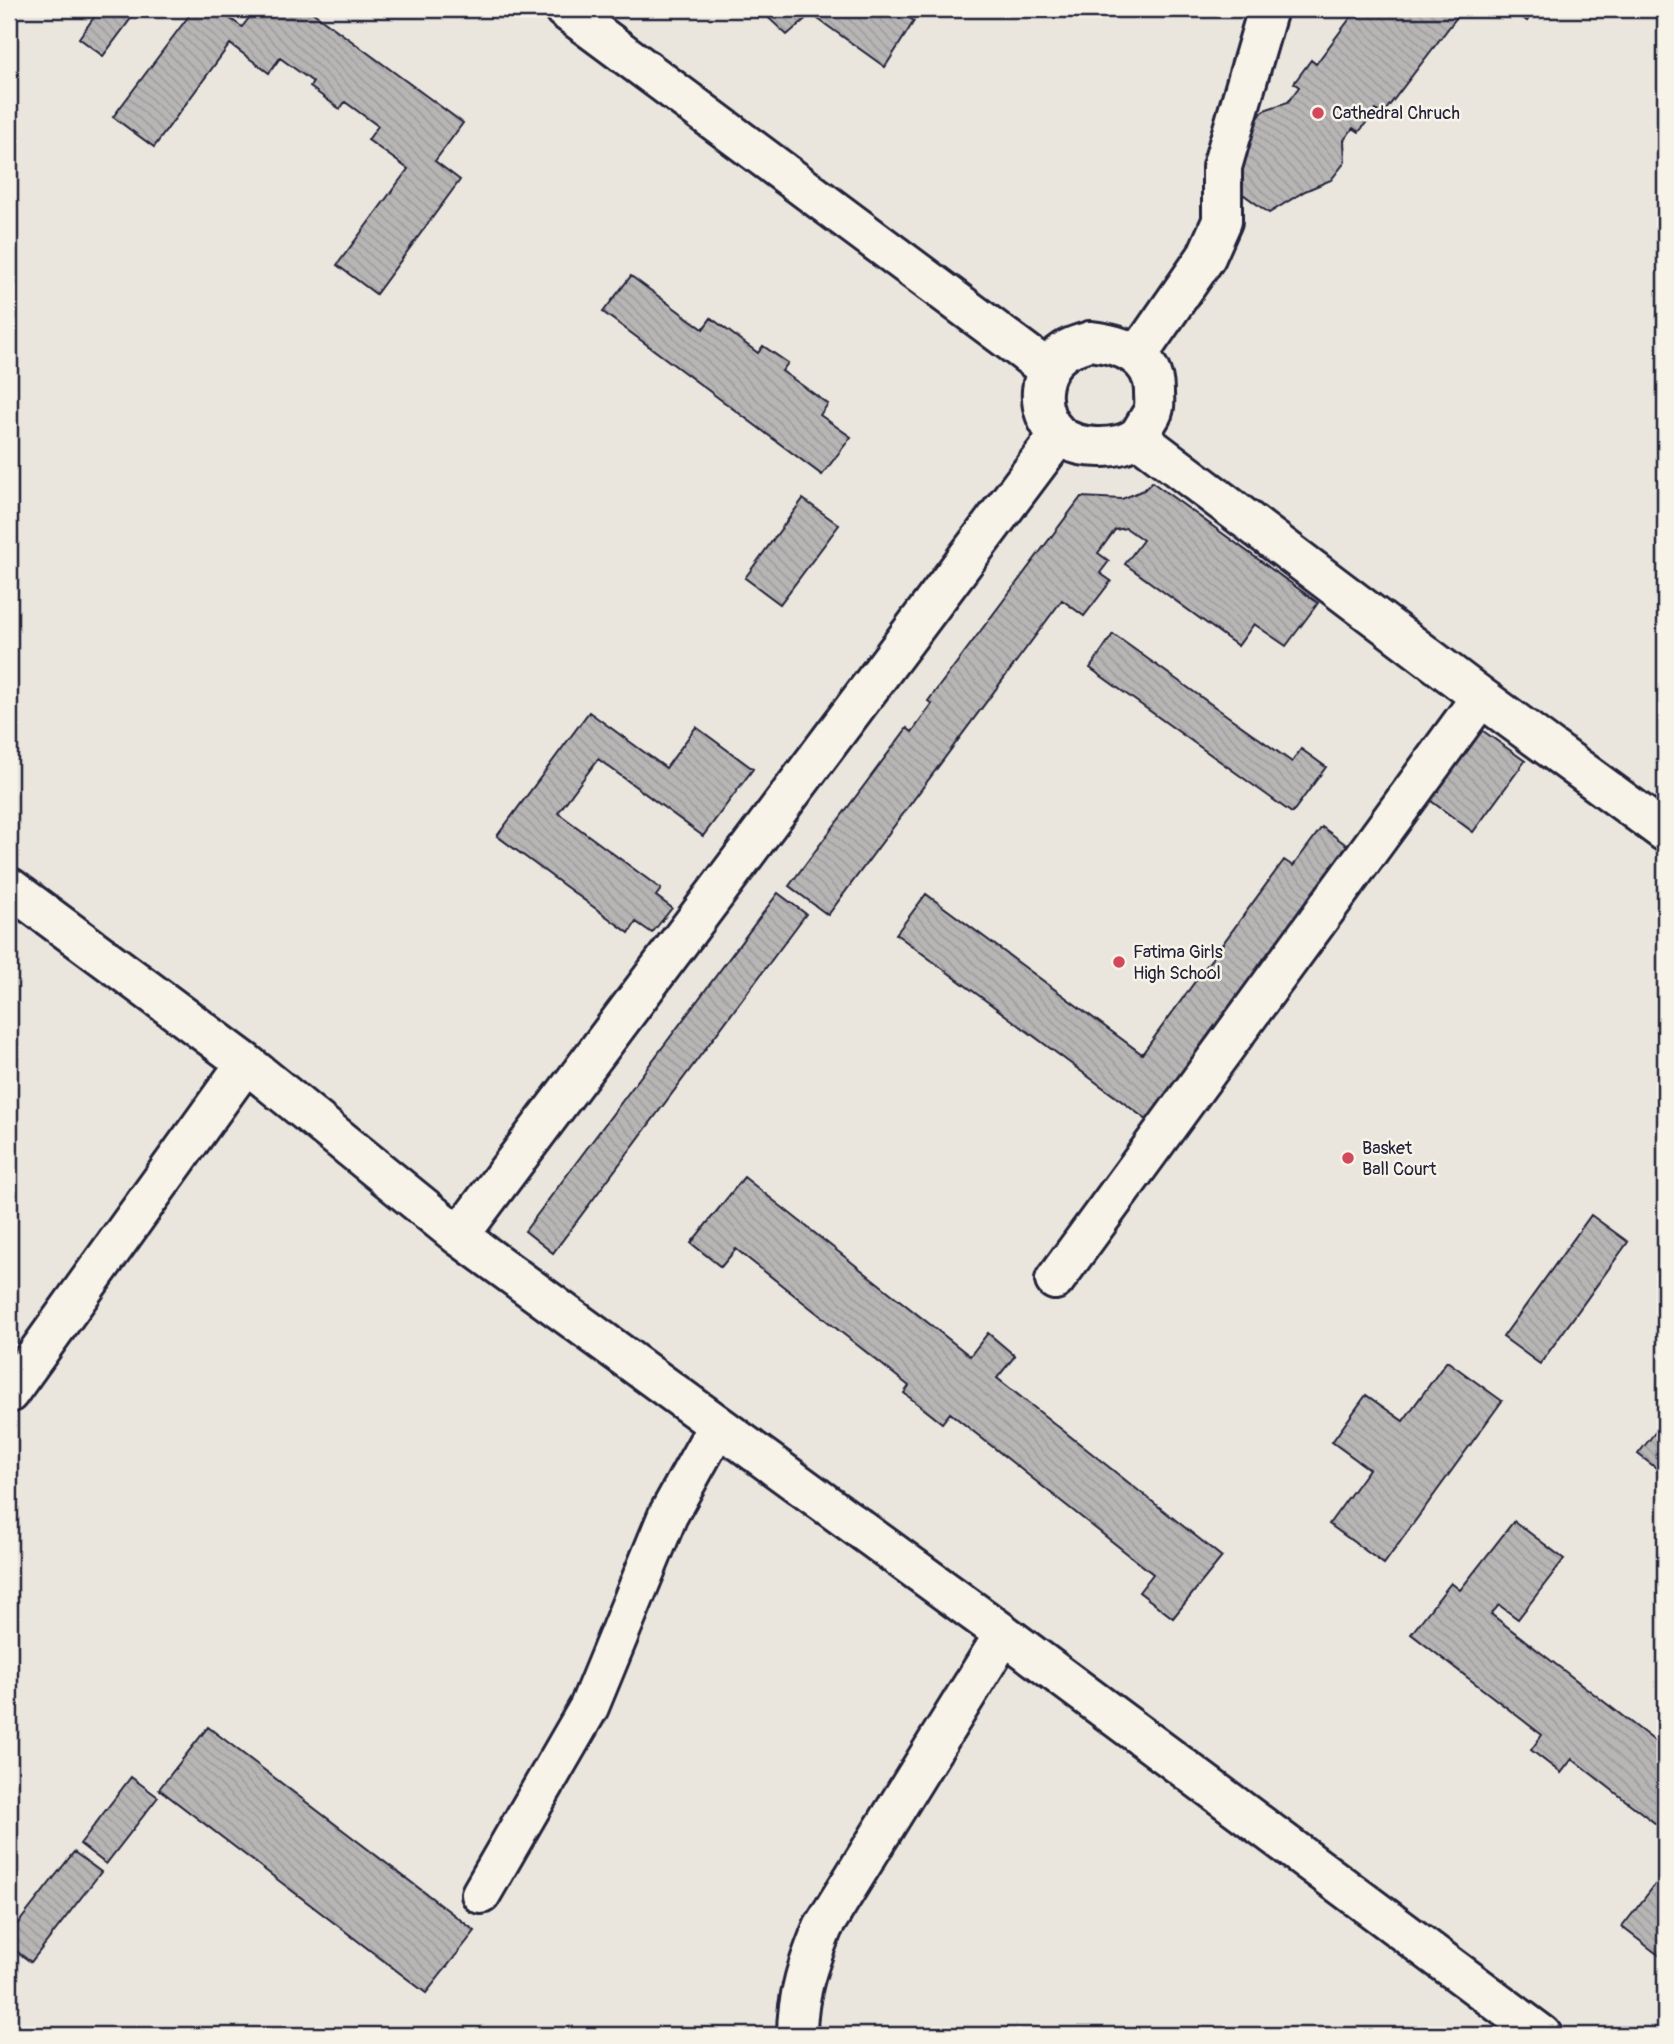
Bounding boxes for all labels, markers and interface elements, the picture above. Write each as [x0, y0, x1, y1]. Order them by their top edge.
place label: Cathedral Chruch [1332, 102, 1460, 125]
marker: Cathedral Chruch [1310, 105, 1326, 121]
place label: Fatima Girls High School [1133, 941, 1223, 985]
marker: Fatima Girls High School [1111, 954, 1127, 970]
place label: Basket Ball Court [1362, 1137, 1437, 1181]
marker: Basket Ball Court [1340, 1150, 1356, 1166]

